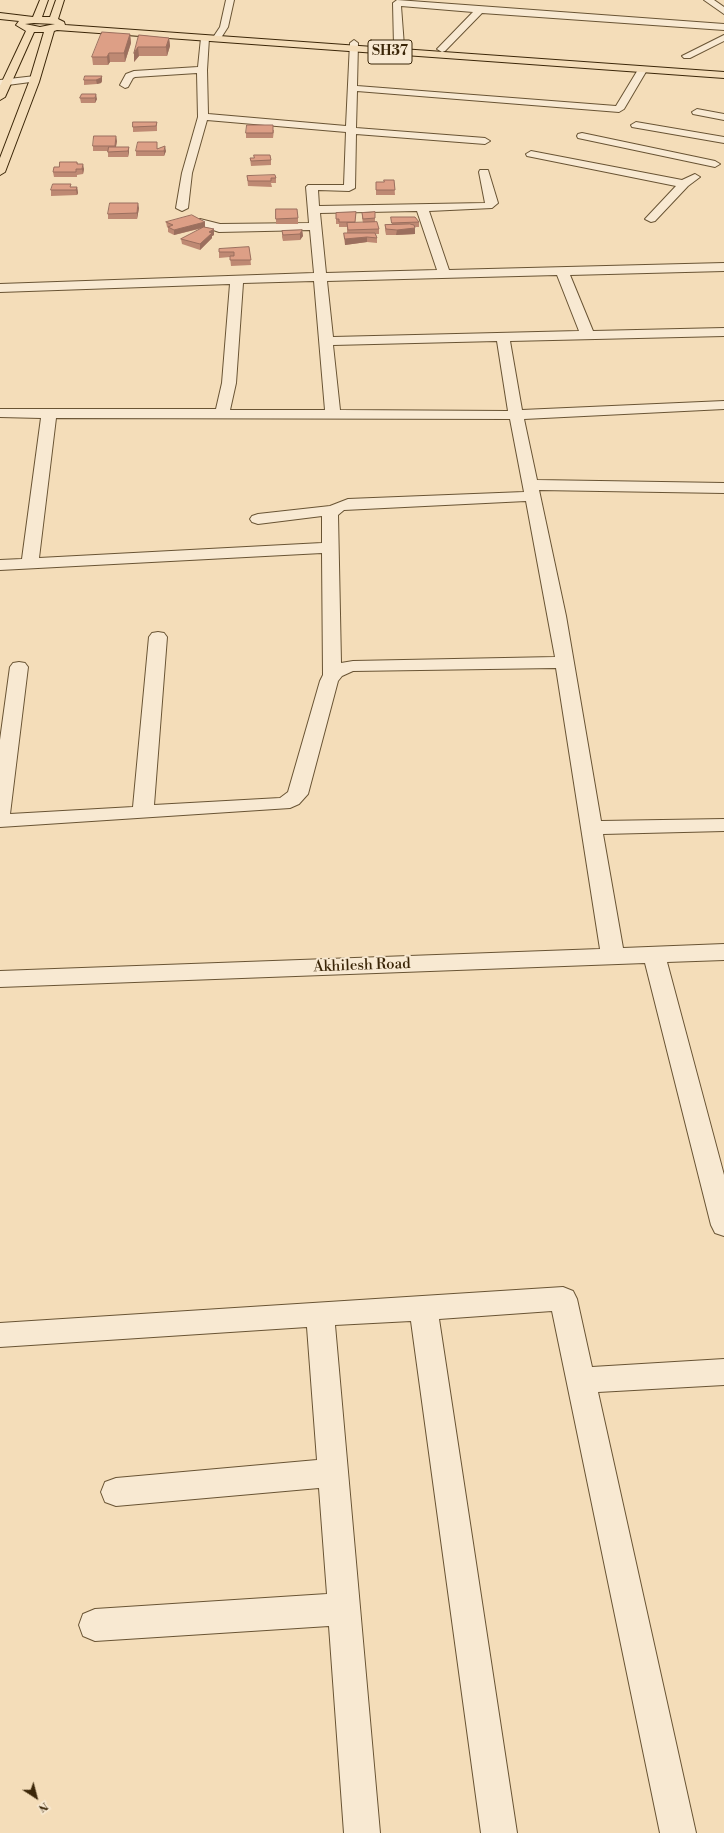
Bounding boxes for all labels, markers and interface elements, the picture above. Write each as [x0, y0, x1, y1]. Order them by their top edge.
road number: SH37 [368, 40, 412, 64]
street label: Akhilesh Road [313, 955, 411, 977]
north arrow [16, 1777, 56, 1817]
text: N [35, 1798, 51, 1815]

